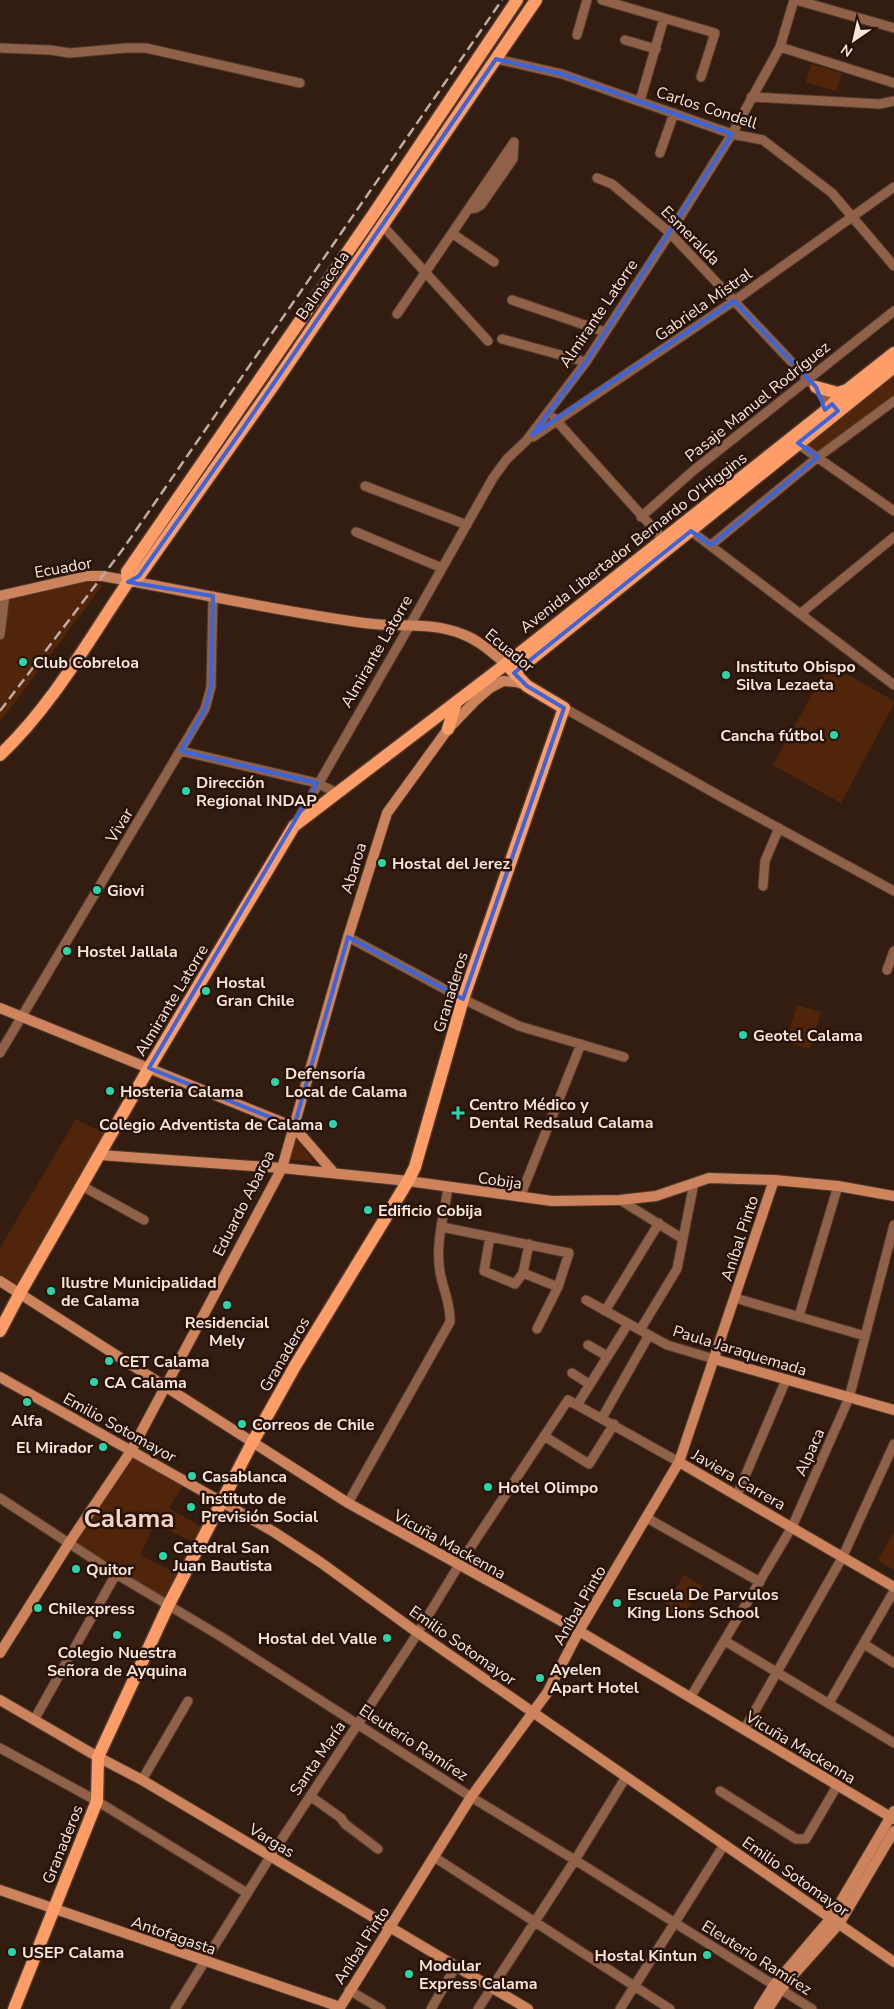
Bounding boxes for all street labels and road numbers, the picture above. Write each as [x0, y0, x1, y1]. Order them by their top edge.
street label: Carlos Condell [653, 81, 761, 135]
street label: Esmeralda [656, 201, 725, 270]
street label: Balmaceda [291, 247, 355, 325]
street label: Almirante Latorre [554, 255, 643, 372]
street label: Gabriela Mistral [650, 263, 757, 347]
street label: Pasaje Manuel Rodríguez [680, 336, 835, 467]
street label: Avenida Libertador Bernardo O'Higgins [515, 447, 752, 638]
street label: Ecuador [33, 552, 94, 584]
street label: Almirante Latorre [336, 591, 418, 712]
street label: Ecuador [480, 624, 539, 678]
street label: Vivar [100, 804, 139, 848]
street label: Abaroa [336, 840, 372, 897]
street label: Almirante Latorre [130, 941, 214, 1060]
street label: Granaderos [428, 949, 474, 1035]
street label: Eduardo Abaroa [208, 1147, 280, 1260]
street label: Cobija [476, 1167, 523, 1195]
street label: Aníbal Pinto [716, 1193, 764, 1284]
street label: Granaderos [254, 1313, 315, 1396]
street label: Paula Jaraquemada [670, 1320, 809, 1382]
street label: Emilio Sotomayor [59, 1388, 180, 1468]
street label: Alpaca [790, 1425, 830, 1480]
street label: Javiera Carrera [687, 1444, 790, 1516]
street label: Vicuña Mackenna [388, 1504, 510, 1585]
street label: Aníbal Pinto [548, 1562, 612, 1649]
street label: Emilio Sotomayor [404, 1601, 521, 1691]
street label: Eleuterio Ramírez [355, 1699, 472, 1786]
street label: Vicuña Mackenna [740, 1706, 860, 1790]
street label: Santa María [285, 1717, 351, 1800]
street label: Granaderos [37, 1802, 89, 1887]
street label: Vargas [244, 1818, 298, 1863]
street label: Emilio Sotomayor [737, 1832, 854, 1922]
street label: Aníbal Pinto [328, 1902, 395, 1989]
street label: Antofagasta [128, 1911, 219, 1961]
street label: Eleuterio Ramírez [697, 1915, 816, 2001]

